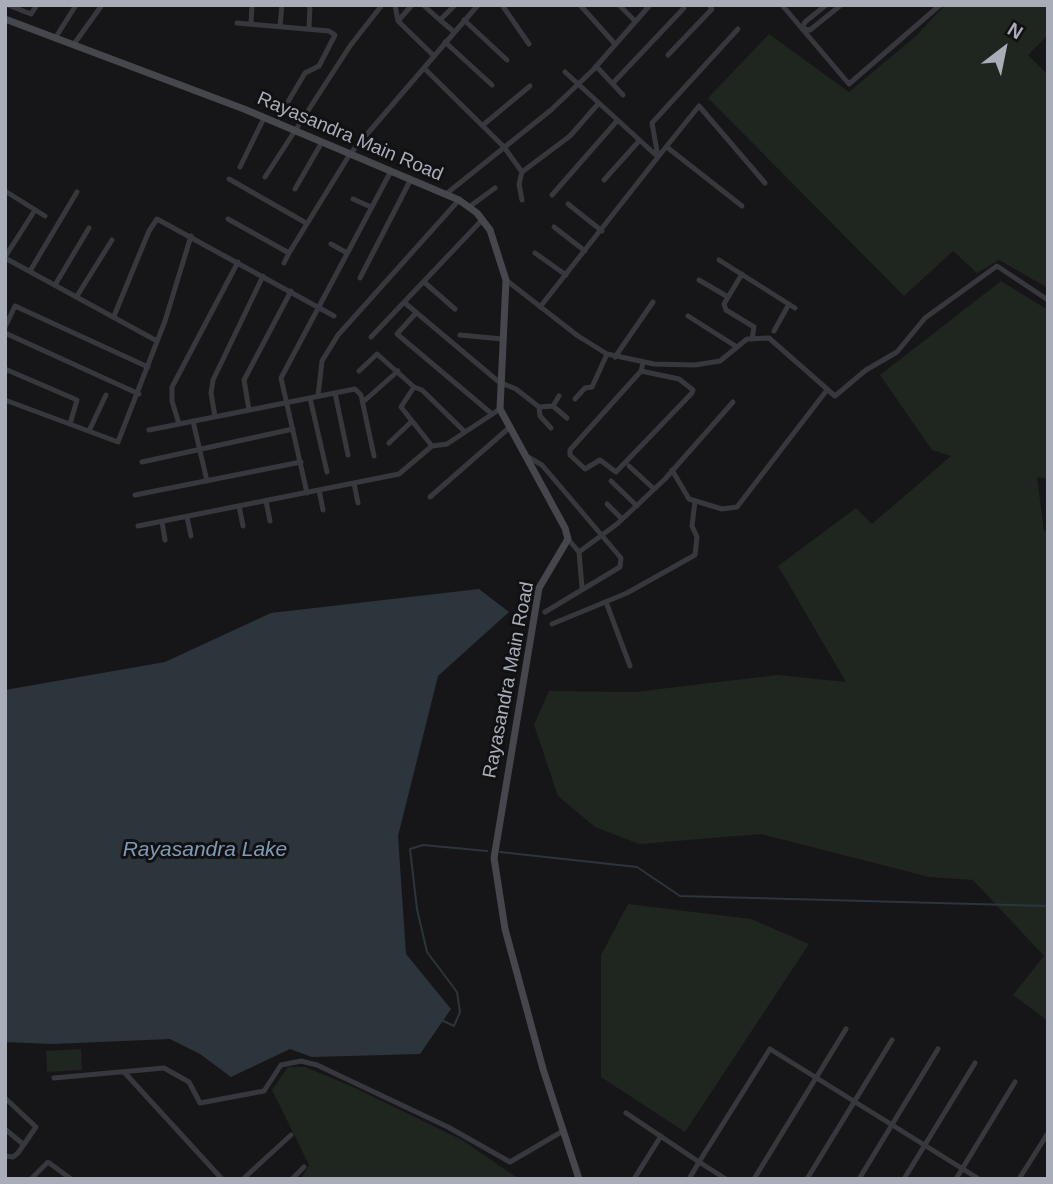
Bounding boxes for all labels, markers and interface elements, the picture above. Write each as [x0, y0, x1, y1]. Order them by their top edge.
north arrow [969, 14, 1039, 84]
text: N [1004, 18, 1027, 43]
street label: Rayasandra Main Road [254, 88, 446, 186]
street label: Rayasandra Main Road [479, 580, 539, 780]
water label: Rayasandra Lake [123, 837, 287, 863]

